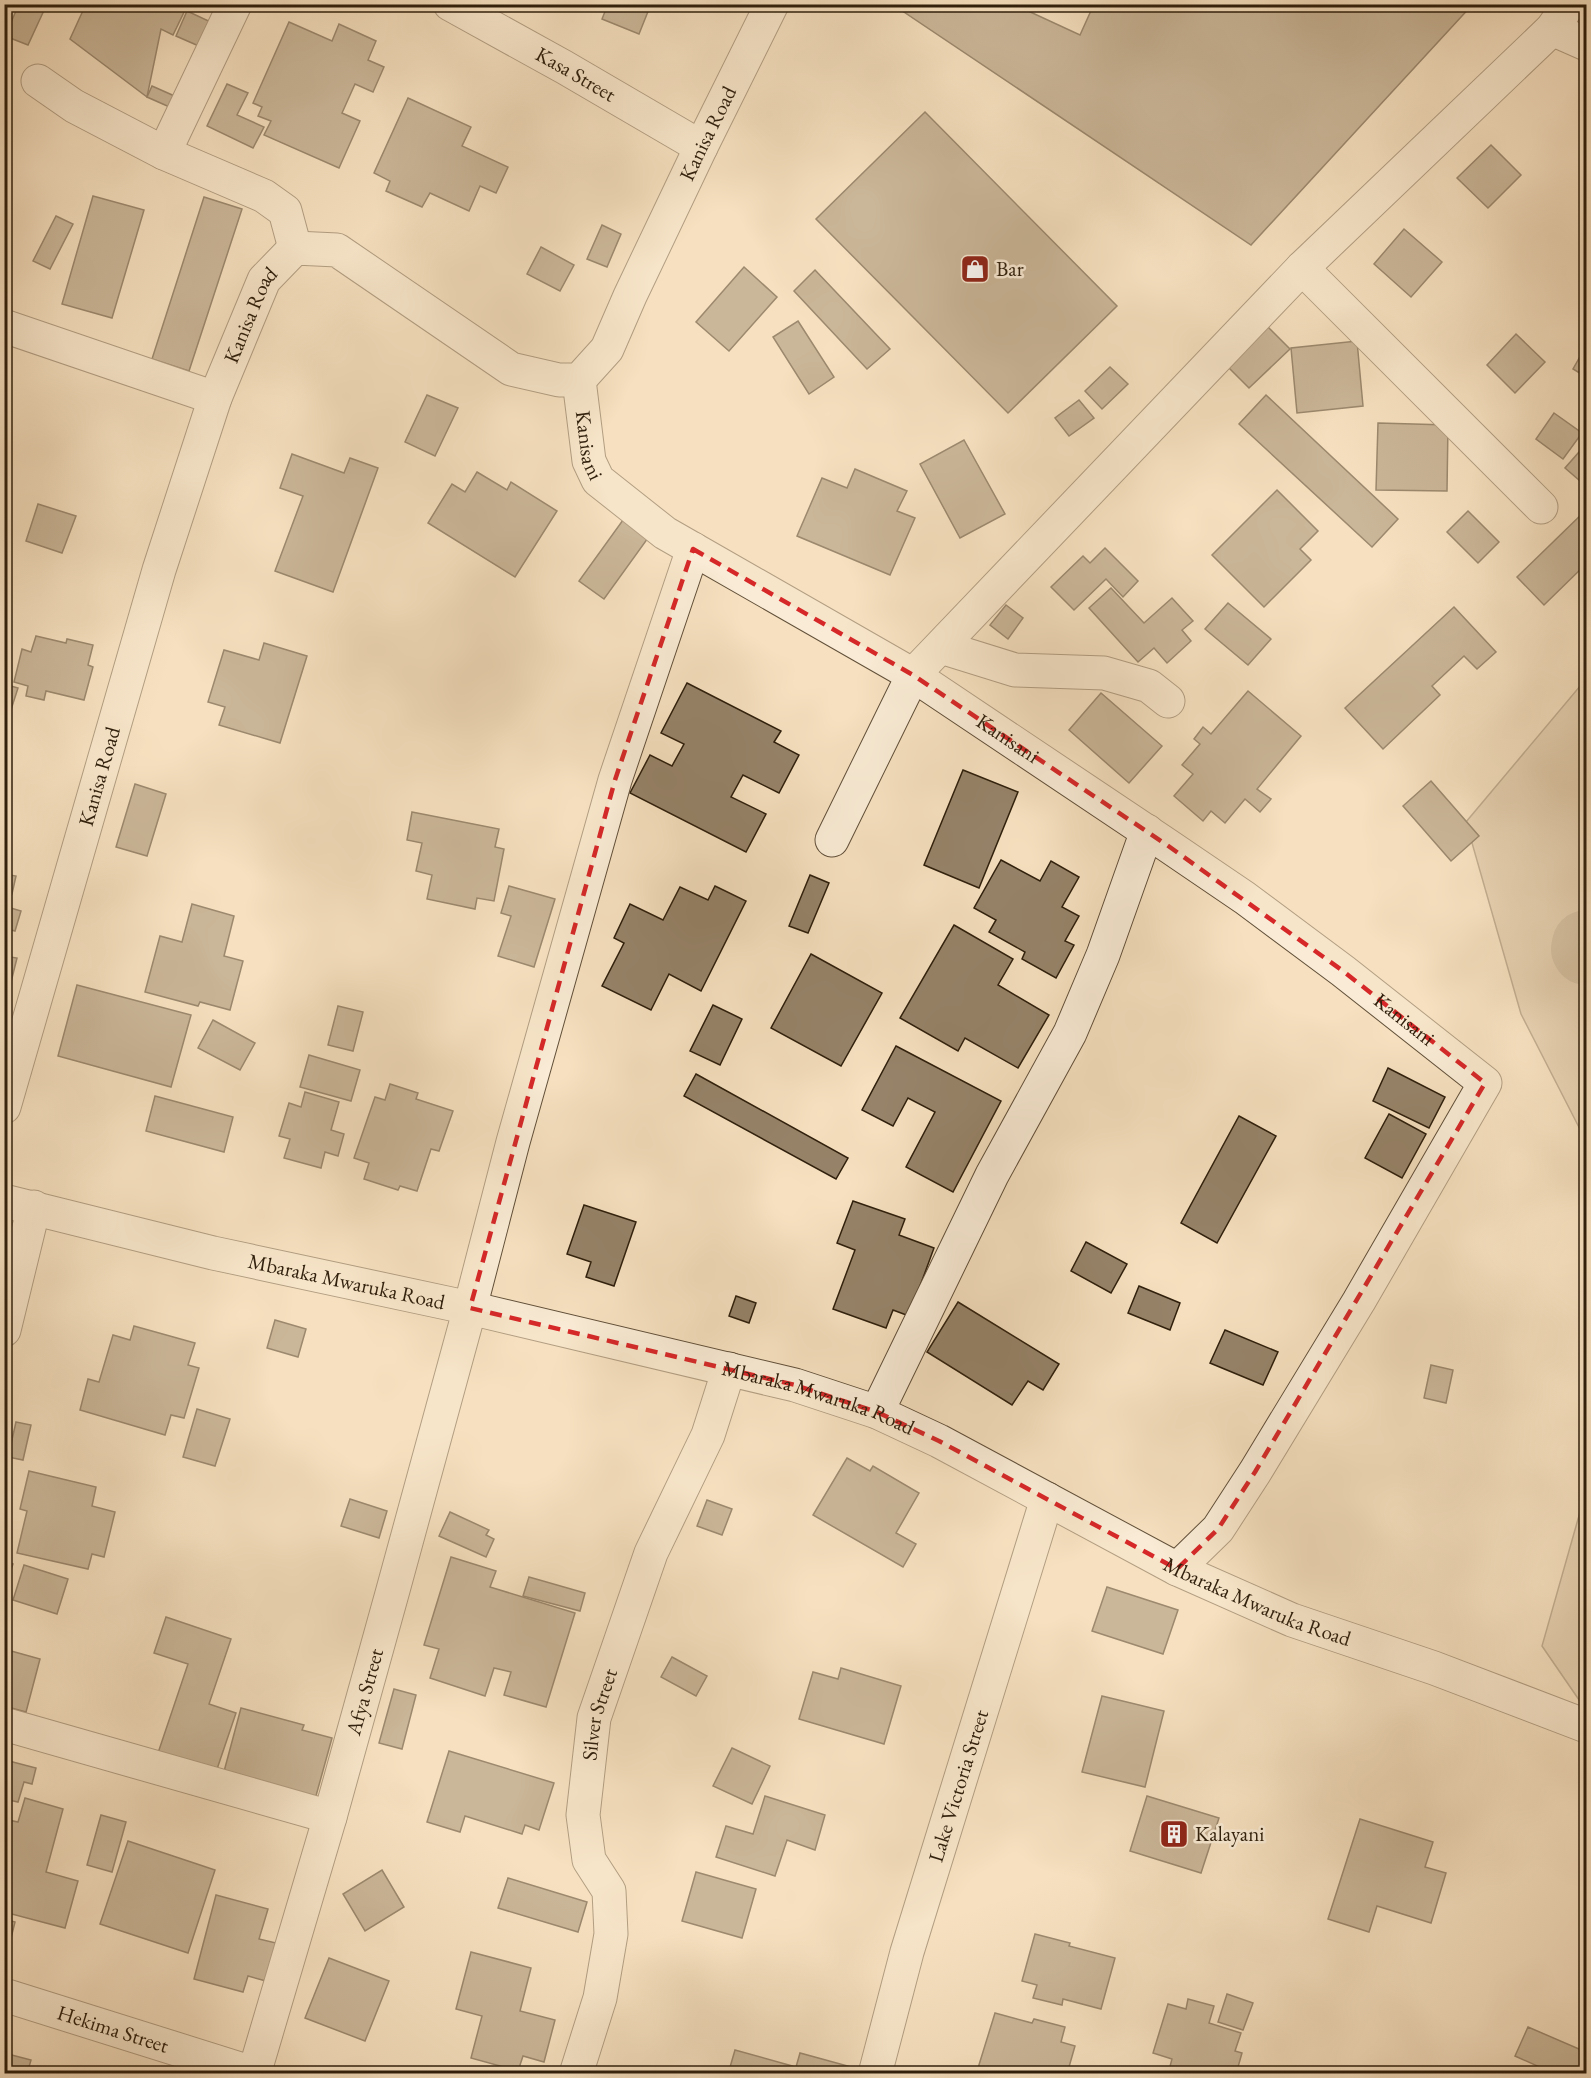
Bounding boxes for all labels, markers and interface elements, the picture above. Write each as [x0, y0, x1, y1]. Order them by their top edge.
street label: Kasa Street [531, 40, 621, 108]
street label: Kanisa Road [673, 81, 742, 185]
shop icon: Bar [959, 253, 991, 285]
place label: Bar [996, 255, 1024, 282]
street label: Kanisa Road [217, 260, 283, 367]
street label: Kanisani [570, 409, 610, 484]
street label: Kanisani [971, 707, 1045, 769]
street label: Kanisa Road [72, 723, 126, 829]
street label: Kanisani [1369, 987, 1441, 1051]
street label: Mbaraka Mwaruka Road [246, 1247, 448, 1315]
street label: Mbaraka Mwaruka Road [719, 1354, 919, 1441]
street label: Mbaraka Mwaruka Road [1159, 1550, 1355, 1652]
street label: Afya Street [339, 1645, 389, 1739]
street label: Silver Street [575, 1664, 623, 1762]
street label: Lake Victoria Street [922, 1706, 994, 1865]
building icon: Kalayani [1158, 1818, 1190, 1850]
place label: Kalayani [1195, 1820, 1264, 1847]
street label: Hekima Street [54, 1998, 172, 2059]

